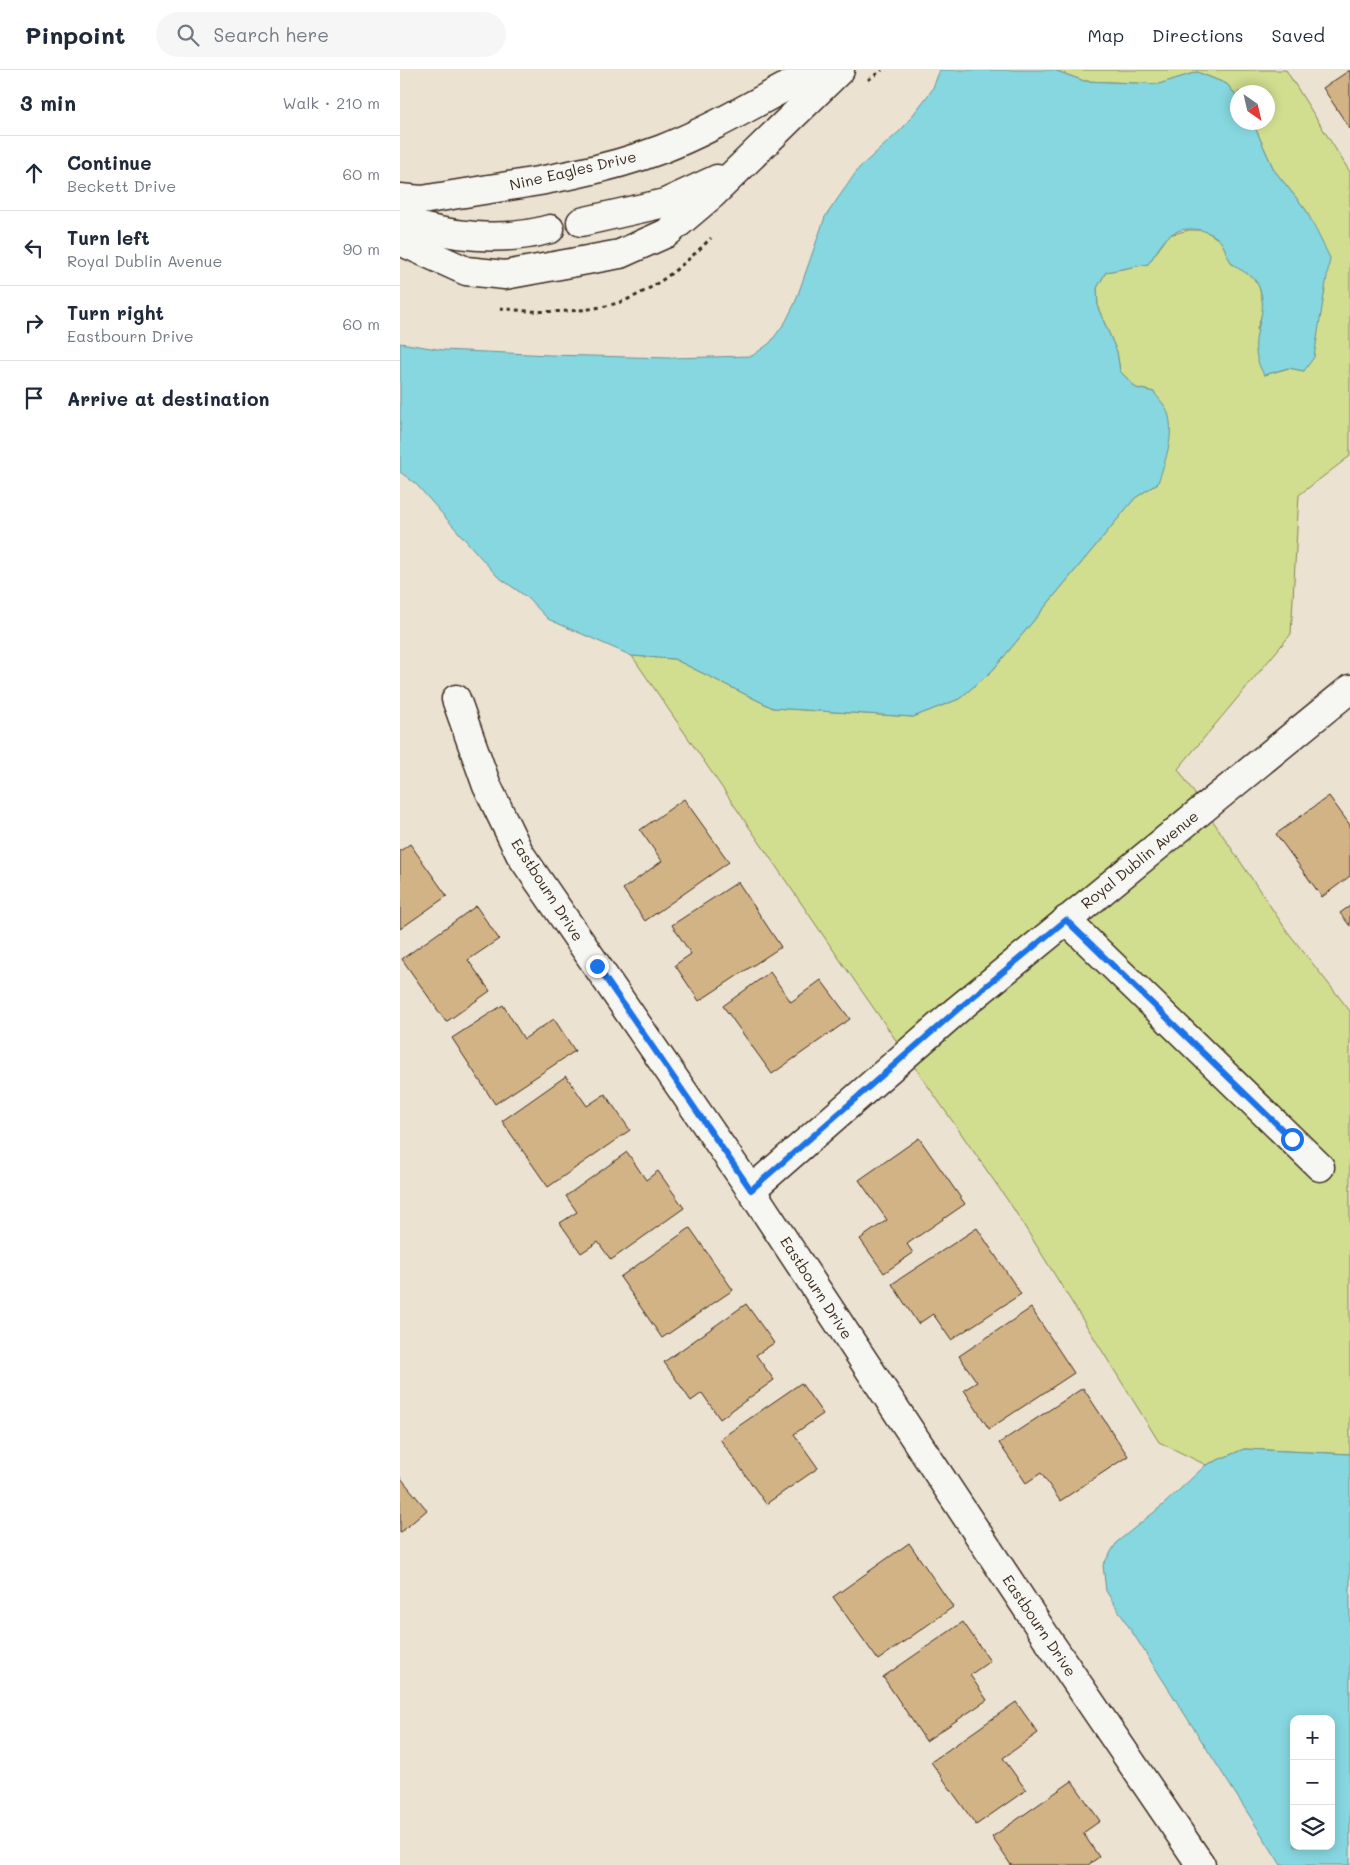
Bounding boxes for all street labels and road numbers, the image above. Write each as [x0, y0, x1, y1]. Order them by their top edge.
street label: Nine Eagles Drive [507, 146, 638, 194]
street label: Royal Dublin Avenue [1076, 806, 1202, 913]
street label: Eastbourn Drive [507, 834, 589, 945]
street label: Eastbourn Drive [776, 1232, 858, 1343]
street label: Eastbourn Drive [998, 1571, 1081, 1680]

